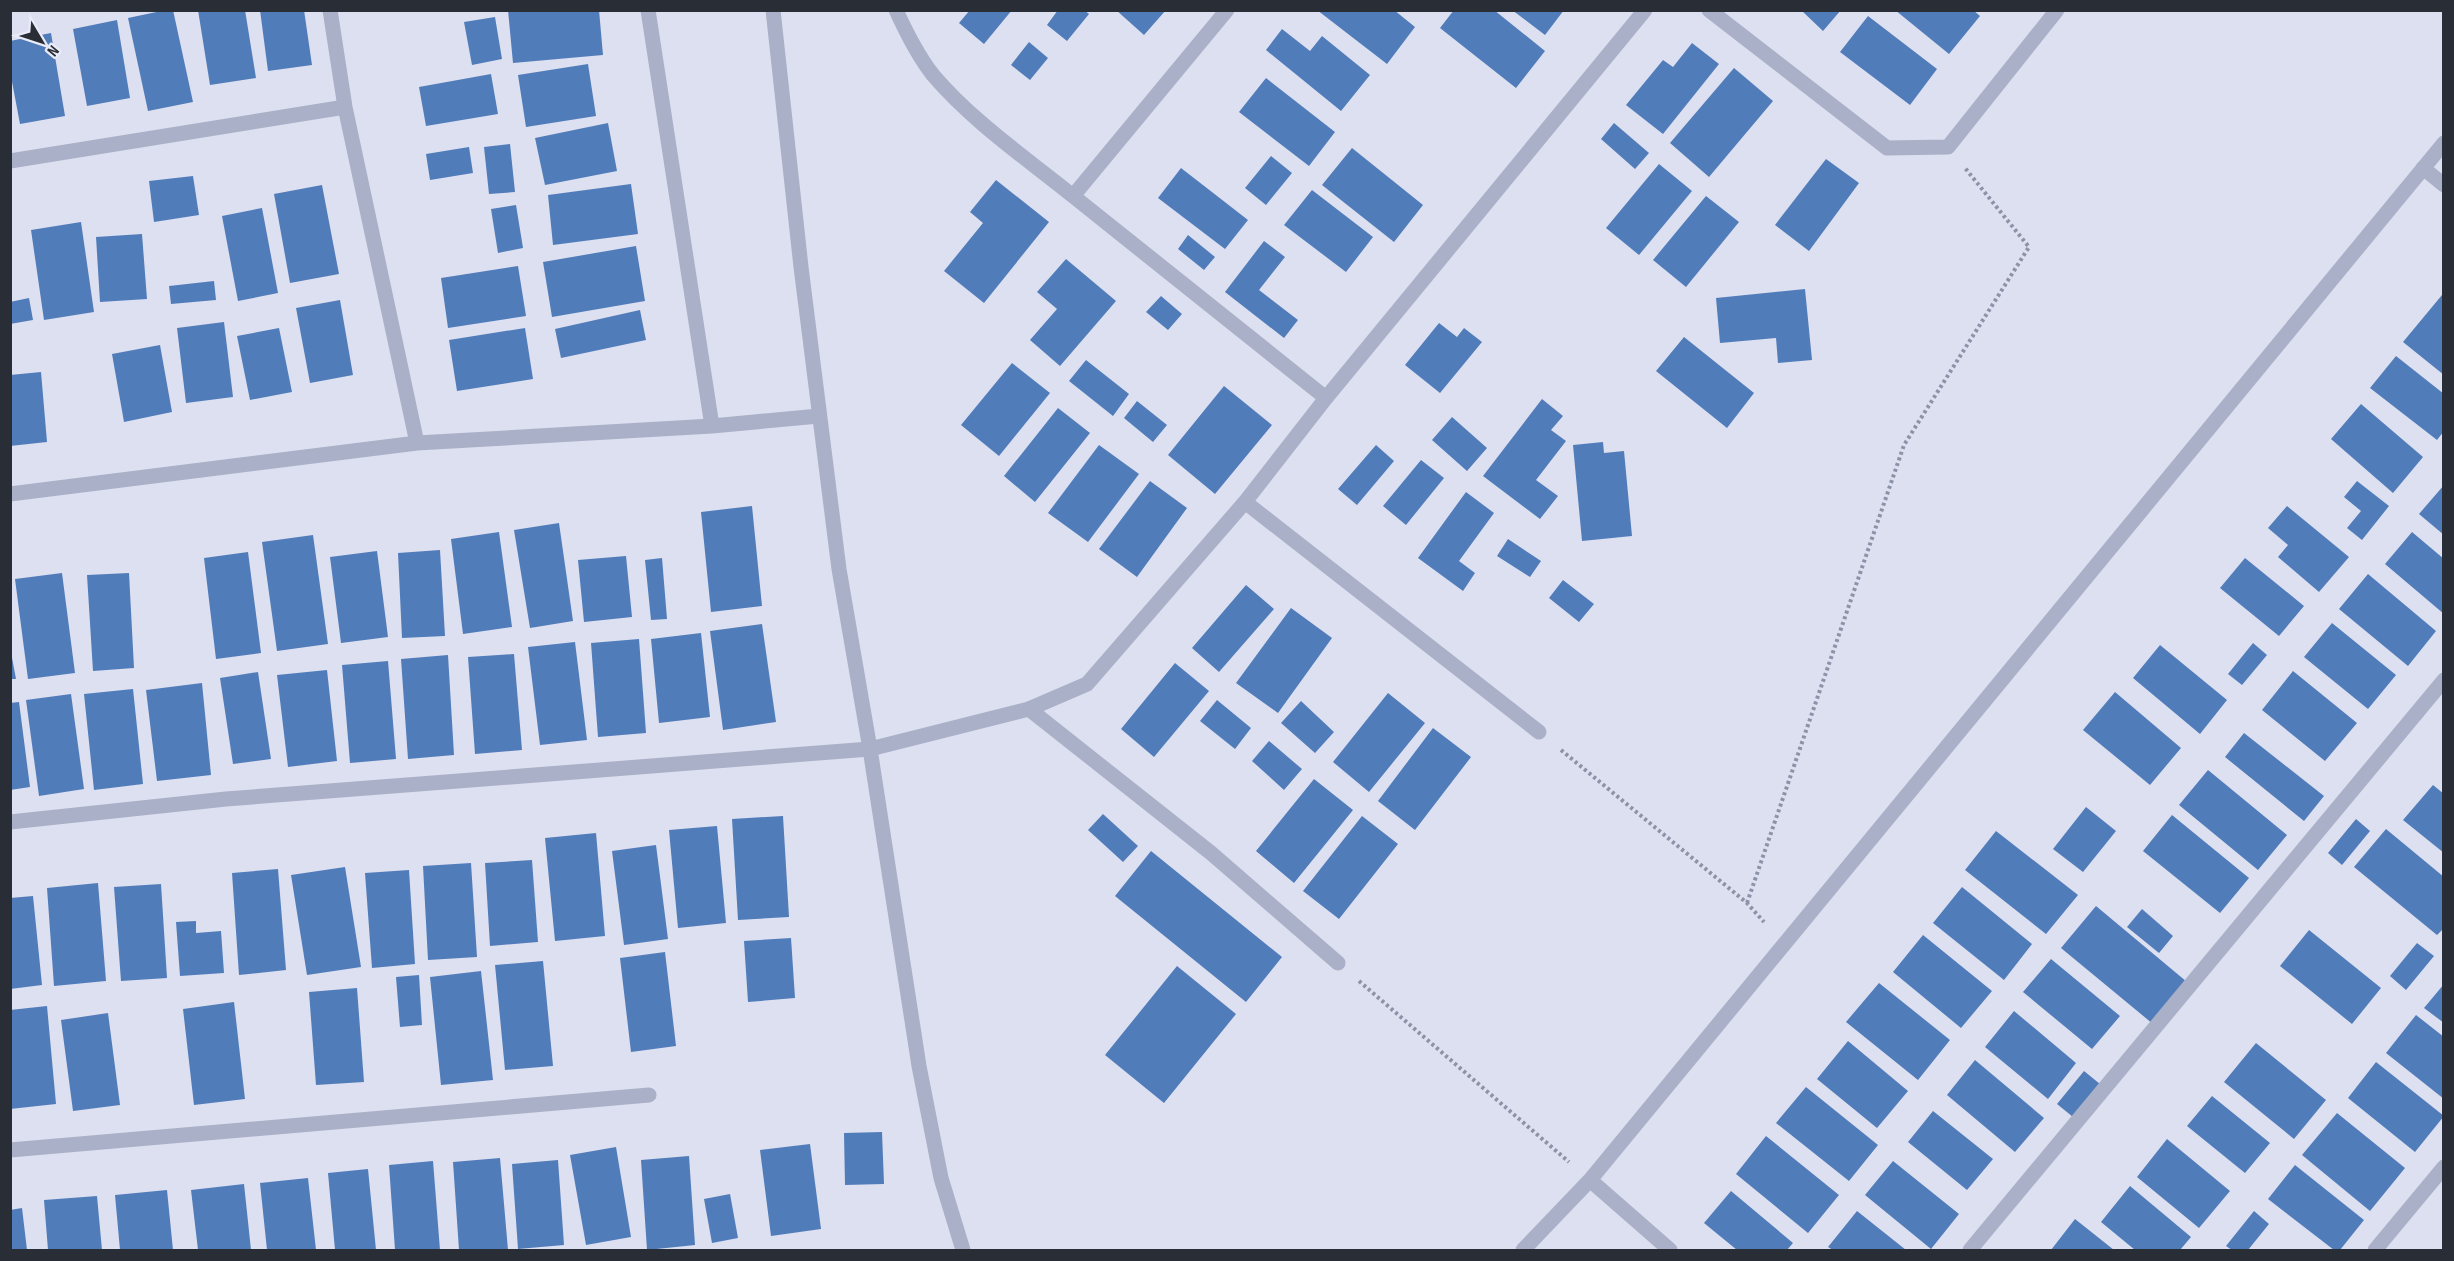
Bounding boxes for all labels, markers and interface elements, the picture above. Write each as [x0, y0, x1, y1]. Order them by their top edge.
north arrow [12, 12, 72, 72]
text: N [42, 41, 63, 60]

